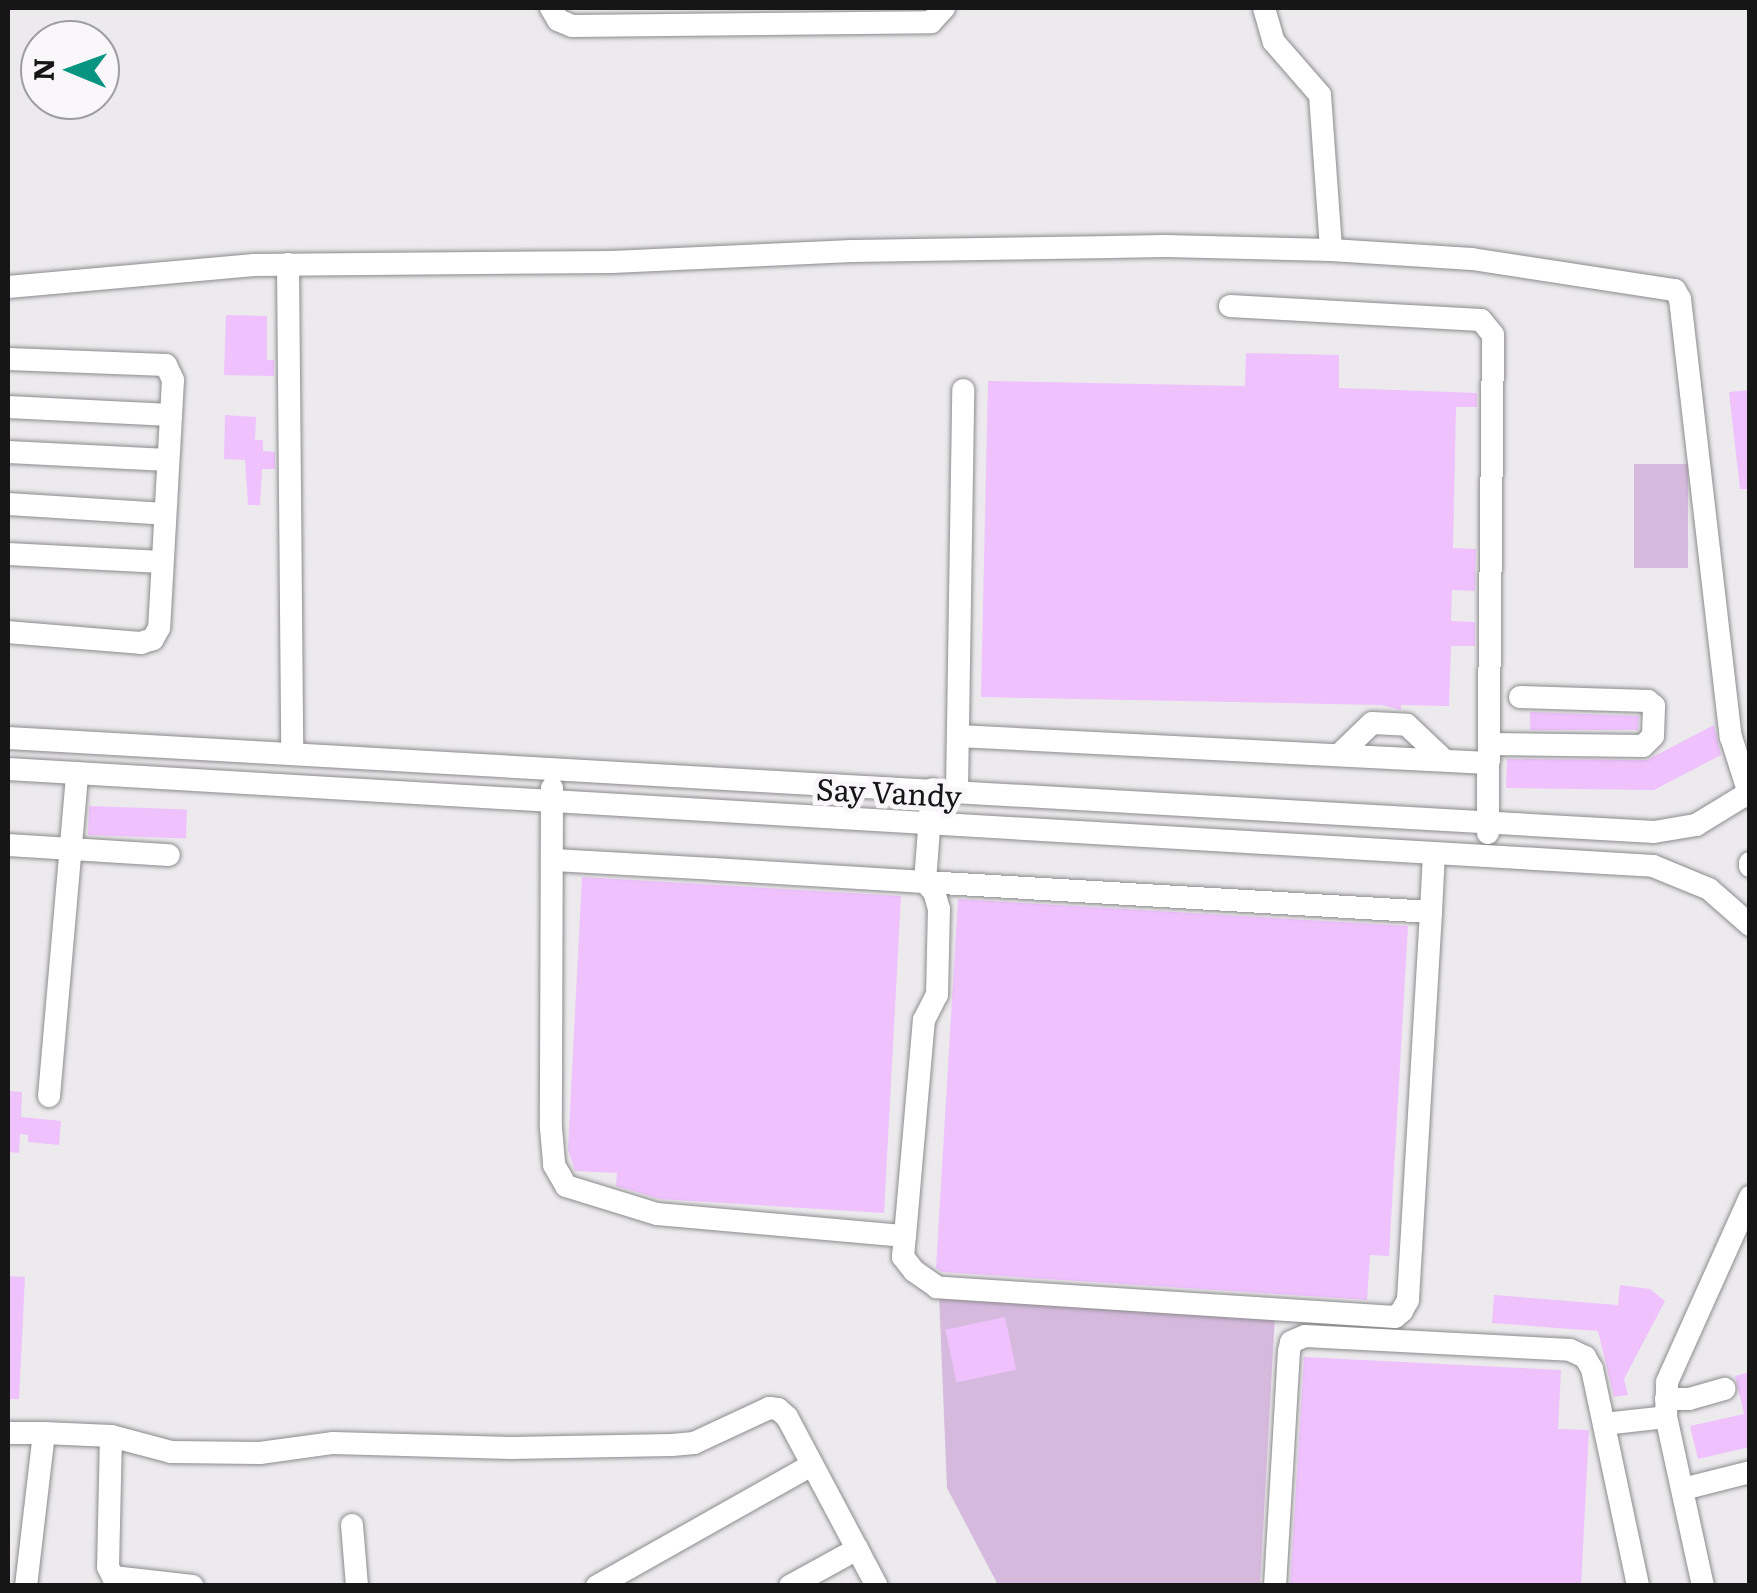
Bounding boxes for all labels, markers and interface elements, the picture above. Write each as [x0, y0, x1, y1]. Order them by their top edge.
north arrow [20, 20, 120, 120]
text: N [21, 57, 63, 82]
street label: Say Vandy [815, 769, 963, 813]

